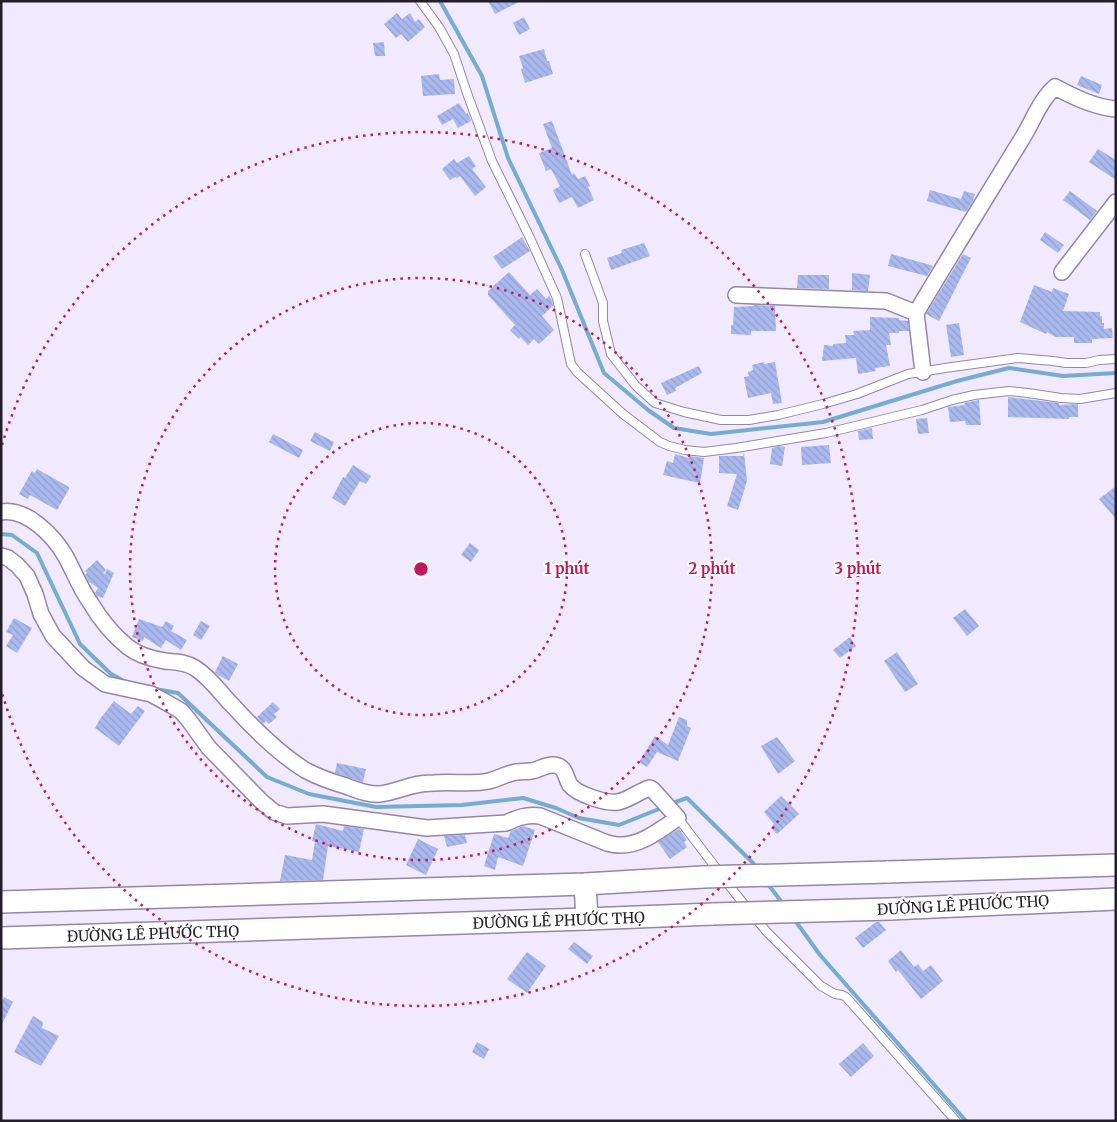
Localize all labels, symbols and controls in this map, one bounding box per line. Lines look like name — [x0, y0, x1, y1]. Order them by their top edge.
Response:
text: 1 phút — [544, 559, 590, 578]
text: 2 phút — [689, 559, 736, 578]
text: 3 phút — [835, 559, 881, 578]
centre of rings — [412, 560, 430, 578]
street label: ĐƯỜNG LÊ PHƯỚC THỌ — [876, 890, 1050, 919]
street label: ĐƯỜNG LÊ PHƯỚC THỌ — [472, 907, 645, 932]
street label: ĐƯỜNG LÊ PHƯỚC THỌ — [66, 921, 240, 945]

